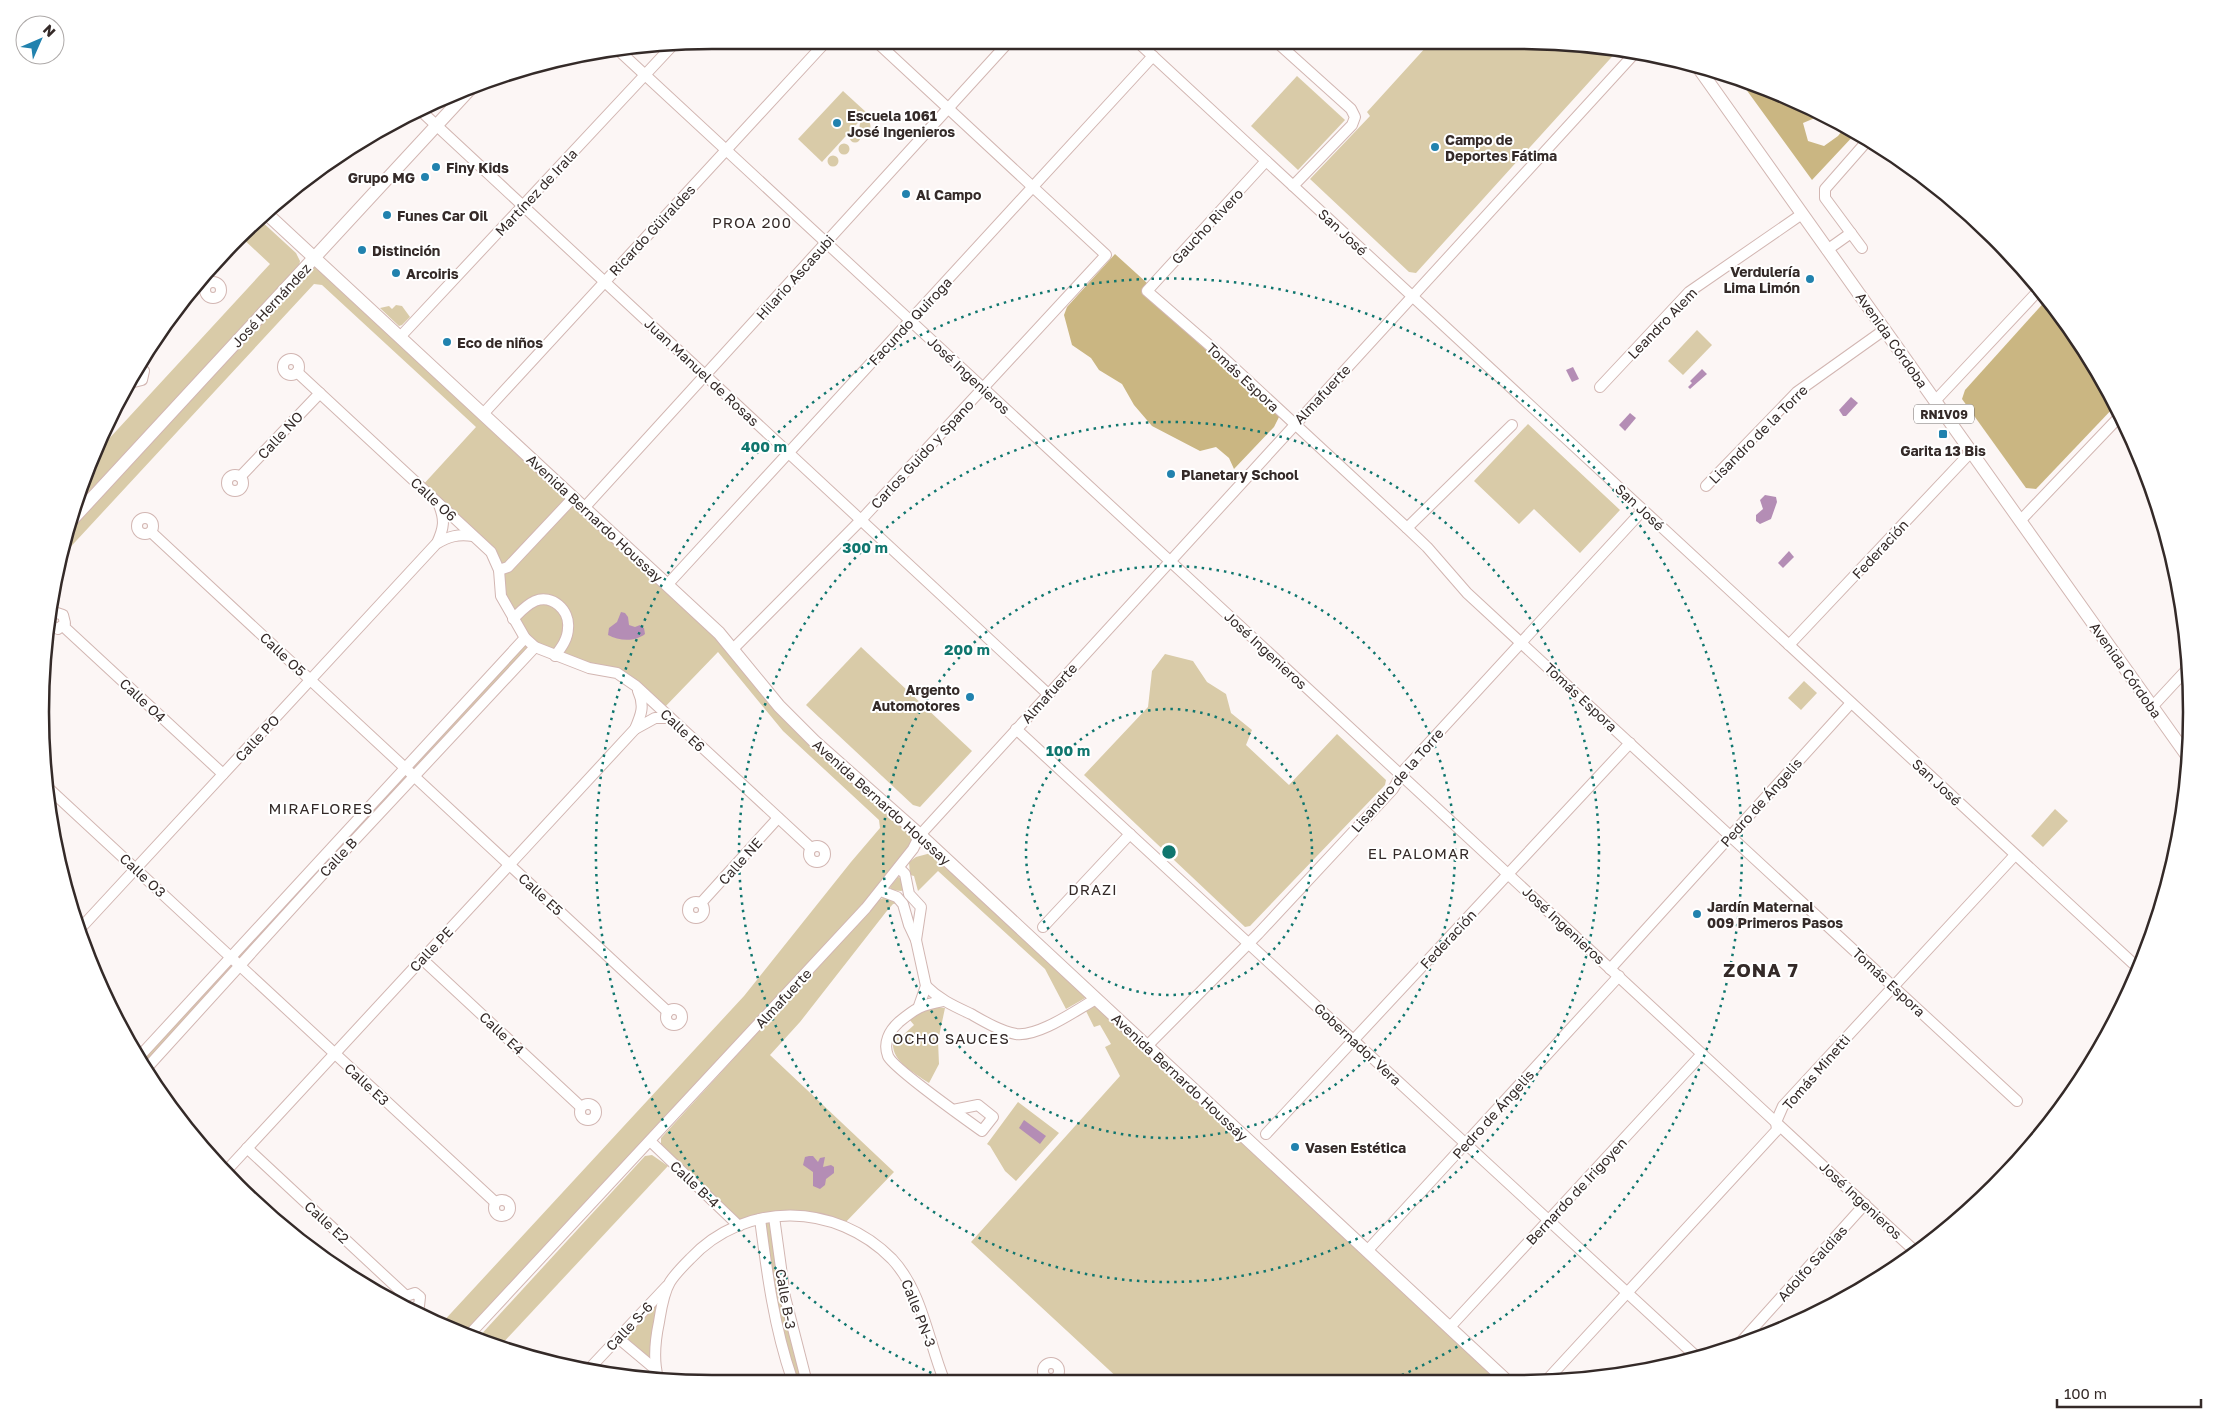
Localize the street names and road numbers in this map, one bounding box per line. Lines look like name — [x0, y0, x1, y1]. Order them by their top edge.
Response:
street label: Martínez de Irala — [491, 145, 581, 239]
street label: Ricardo Güiraldes — [605, 181, 699, 279]
street label: Gaucho Rivero — [1168, 185, 1246, 267]
street label: San José — [1315, 205, 1371, 259]
street label: Hilario Ascasubi — [752, 231, 838, 323]
street label: José Hernández — [228, 260, 314, 350]
street label: Facundo Quiroga — [865, 274, 955, 368]
street label: Leandro Alem — [1624, 284, 1700, 362]
street label: Avenida Córdoba — [1853, 289, 1931, 391]
street label: Juan Manuel de Rosas — [641, 315, 763, 429]
street label: José Ingenieros — [924, 332, 1014, 418]
street label: Tomás Espora — [1203, 339, 1283, 415]
street label: Almafuerte — [1290, 361, 1354, 427]
street label: Lisandro de la Torre — [1705, 381, 1811, 487]
street label: Carlos Guido y Spano — [867, 396, 977, 512]
road number: RN1V09 — [1914, 404, 1974, 424]
street label: Calle NO — [254, 408, 306, 462]
street label: Avenida Bernardo Houssay — [523, 450, 667, 586]
street label: Calle O6 — [407, 473, 461, 525]
street label: San José — [1612, 480, 1668, 534]
street label: Federación — [1848, 516, 1912, 582]
street label: José Ingenieros — [1221, 607, 1311, 693]
street label: Avenida Córdoba — [2087, 619, 2165, 721]
street label: Calle O5 — [257, 629, 309, 679]
street label: Almafuerte — [1018, 659, 1080, 727]
street label: Tomás Espora — [1541, 659, 1621, 735]
street label: Calle O4 — [116, 674, 170, 726]
street label: Calle E6 — [657, 705, 709, 755]
street label: Calle PO — [231, 711, 283, 765]
street label: Lisandro de la Torre — [1347, 724, 1447, 836]
street label: Avenida Bernardo Houssay — [810, 736, 955, 869]
street label: Pedro de Ángelis — [1717, 754, 1805, 850]
street label: San José — [1909, 755, 1965, 809]
street label: Calle B — [316, 834, 360, 880]
street label: Calle NE — [715, 834, 765, 888]
street label: Calle O3 — [117, 850, 169, 900]
street label: Calle E5 — [515, 869, 567, 919]
street label: José Ingenieros — [1519, 882, 1609, 968]
street label: Federación — [1416, 906, 1480, 972]
street label: Calle PE — [406, 923, 456, 975]
street label: Tomás Espora — [1849, 944, 1929, 1020]
street label: Almafuerte — [751, 965, 815, 1031]
street label: Gobernador Vera — [1311, 999, 1405, 1089]
street label: Calle E4 — [476, 1008, 528, 1058]
street label: Avenida Bernardo Houssay — [1108, 1009, 1252, 1145]
street label: Tomás Minetti — [1779, 1031, 1853, 1113]
street label: Calle E3 — [341, 1059, 393, 1109]
street label: Pedro de Ángelis — [1449, 1066, 1537, 1162]
street label: Bernardo de Irigoyen — [1522, 1134, 1630, 1248]
street label: Calle B-4 — [667, 1157, 723, 1211]
street label: José Ingenieros — [1816, 1157, 1906, 1243]
street label: Calle E2 — [301, 1197, 353, 1247]
street label: Adolfo Saldias — [1773, 1222, 1851, 1304]
street label: Calle B-3 — [772, 1268, 800, 1330]
street label: Calle PN-3 — [898, 1277, 940, 1349]
street label: Calle S-6 — [602, 1298, 656, 1354]

